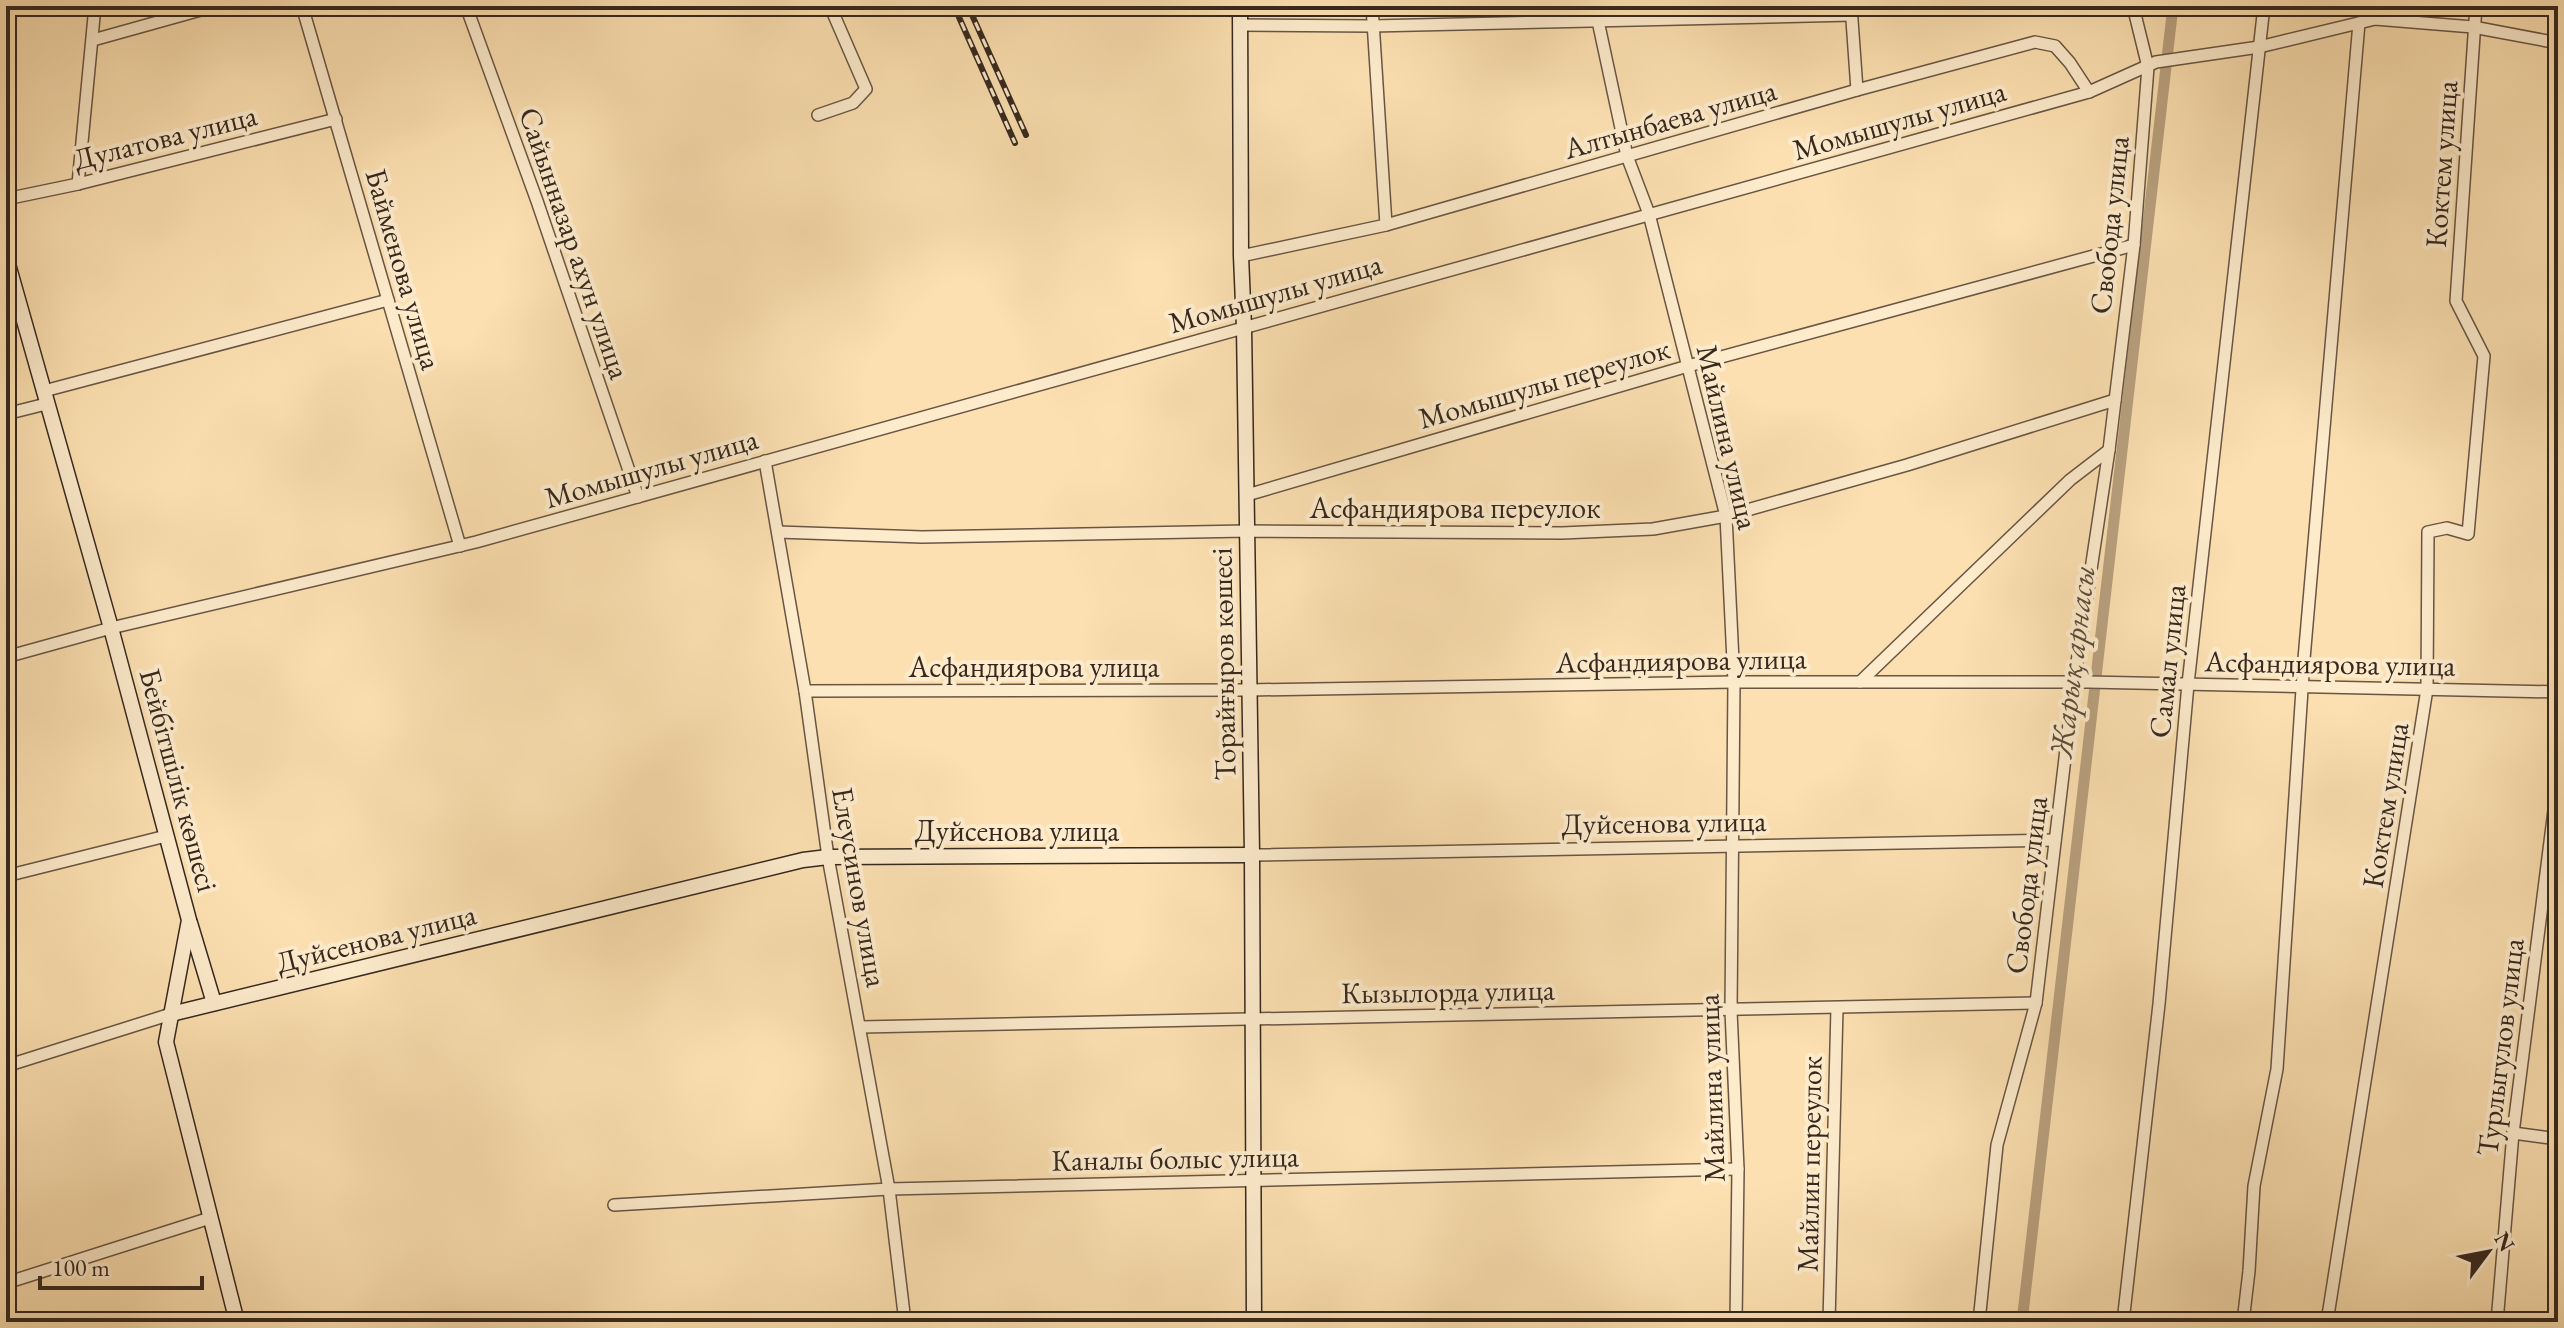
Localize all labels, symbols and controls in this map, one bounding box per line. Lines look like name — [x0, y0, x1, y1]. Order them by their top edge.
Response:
street label: Алтынбаева улица — [1558, 70, 1781, 168]
street label: Момышулы улица — [1788, 71, 2010, 169]
street label: Коктем улица — [2416, 79, 2466, 249]
street label: Дулатова улица — [69, 95, 261, 179]
street label: Сайынназар ахун улица — [510, 102, 640, 384]
street label: Свобода улица — [2080, 134, 2138, 316]
street label: Байменова улица — [357, 164, 451, 374]
street label: Момышулы улица — [1164, 244, 1386, 342]
street label: Момышулы переулок — [1414, 328, 1674, 438]
street label: Майлина улица — [1688, 341, 1768, 533]
street label: Момышулы улица — [540, 419, 762, 517]
street label: Асфандиярова переулок — [1309, 488, 1601, 527]
street label: Торайғыров көшесі — [1201, 547, 1245, 781]
water label: Жарық арнасы — [2039, 563, 2105, 762]
street label: Самал улица — [2140, 582, 2194, 740]
street label: Асфандиярова улица — [1554, 638, 1807, 682]
street label: Асфандиярова улица — [2203, 641, 2456, 685]
street label: Асфандиярова улица — [908, 647, 1160, 686]
street label: Бейбітшілік көшесі — [130, 664, 228, 896]
street label: Коктем улица — [2353, 719, 2417, 891]
street label: Елеусинов улица — [823, 784, 897, 990]
street label: Свобода улица — [1996, 794, 2056, 976]
street label: Дуйсенова улица — [1561, 801, 1767, 843]
street label: Дуйсенова улица — [915, 811, 1119, 850]
street label: Дуйсенова улица — [272, 894, 480, 982]
street label: Турлыгулов улица — [2467, 936, 2533, 1158]
street label: Кызылорда улица — [1341, 970, 1555, 1012]
street label: Майлина улица — [1688, 993, 1734, 1183]
street label: Майлин переулок — [1788, 1056, 1830, 1272]
street label: Каналы болыс улица — [1051, 1136, 1299, 1180]
north arrow — [2448, 1212, 2528, 1292]
text: N — [2488, 1226, 2522, 1257]
scale bar — [40, 1240, 202, 1290]
text: 100 m — [52, 1252, 110, 1283]

